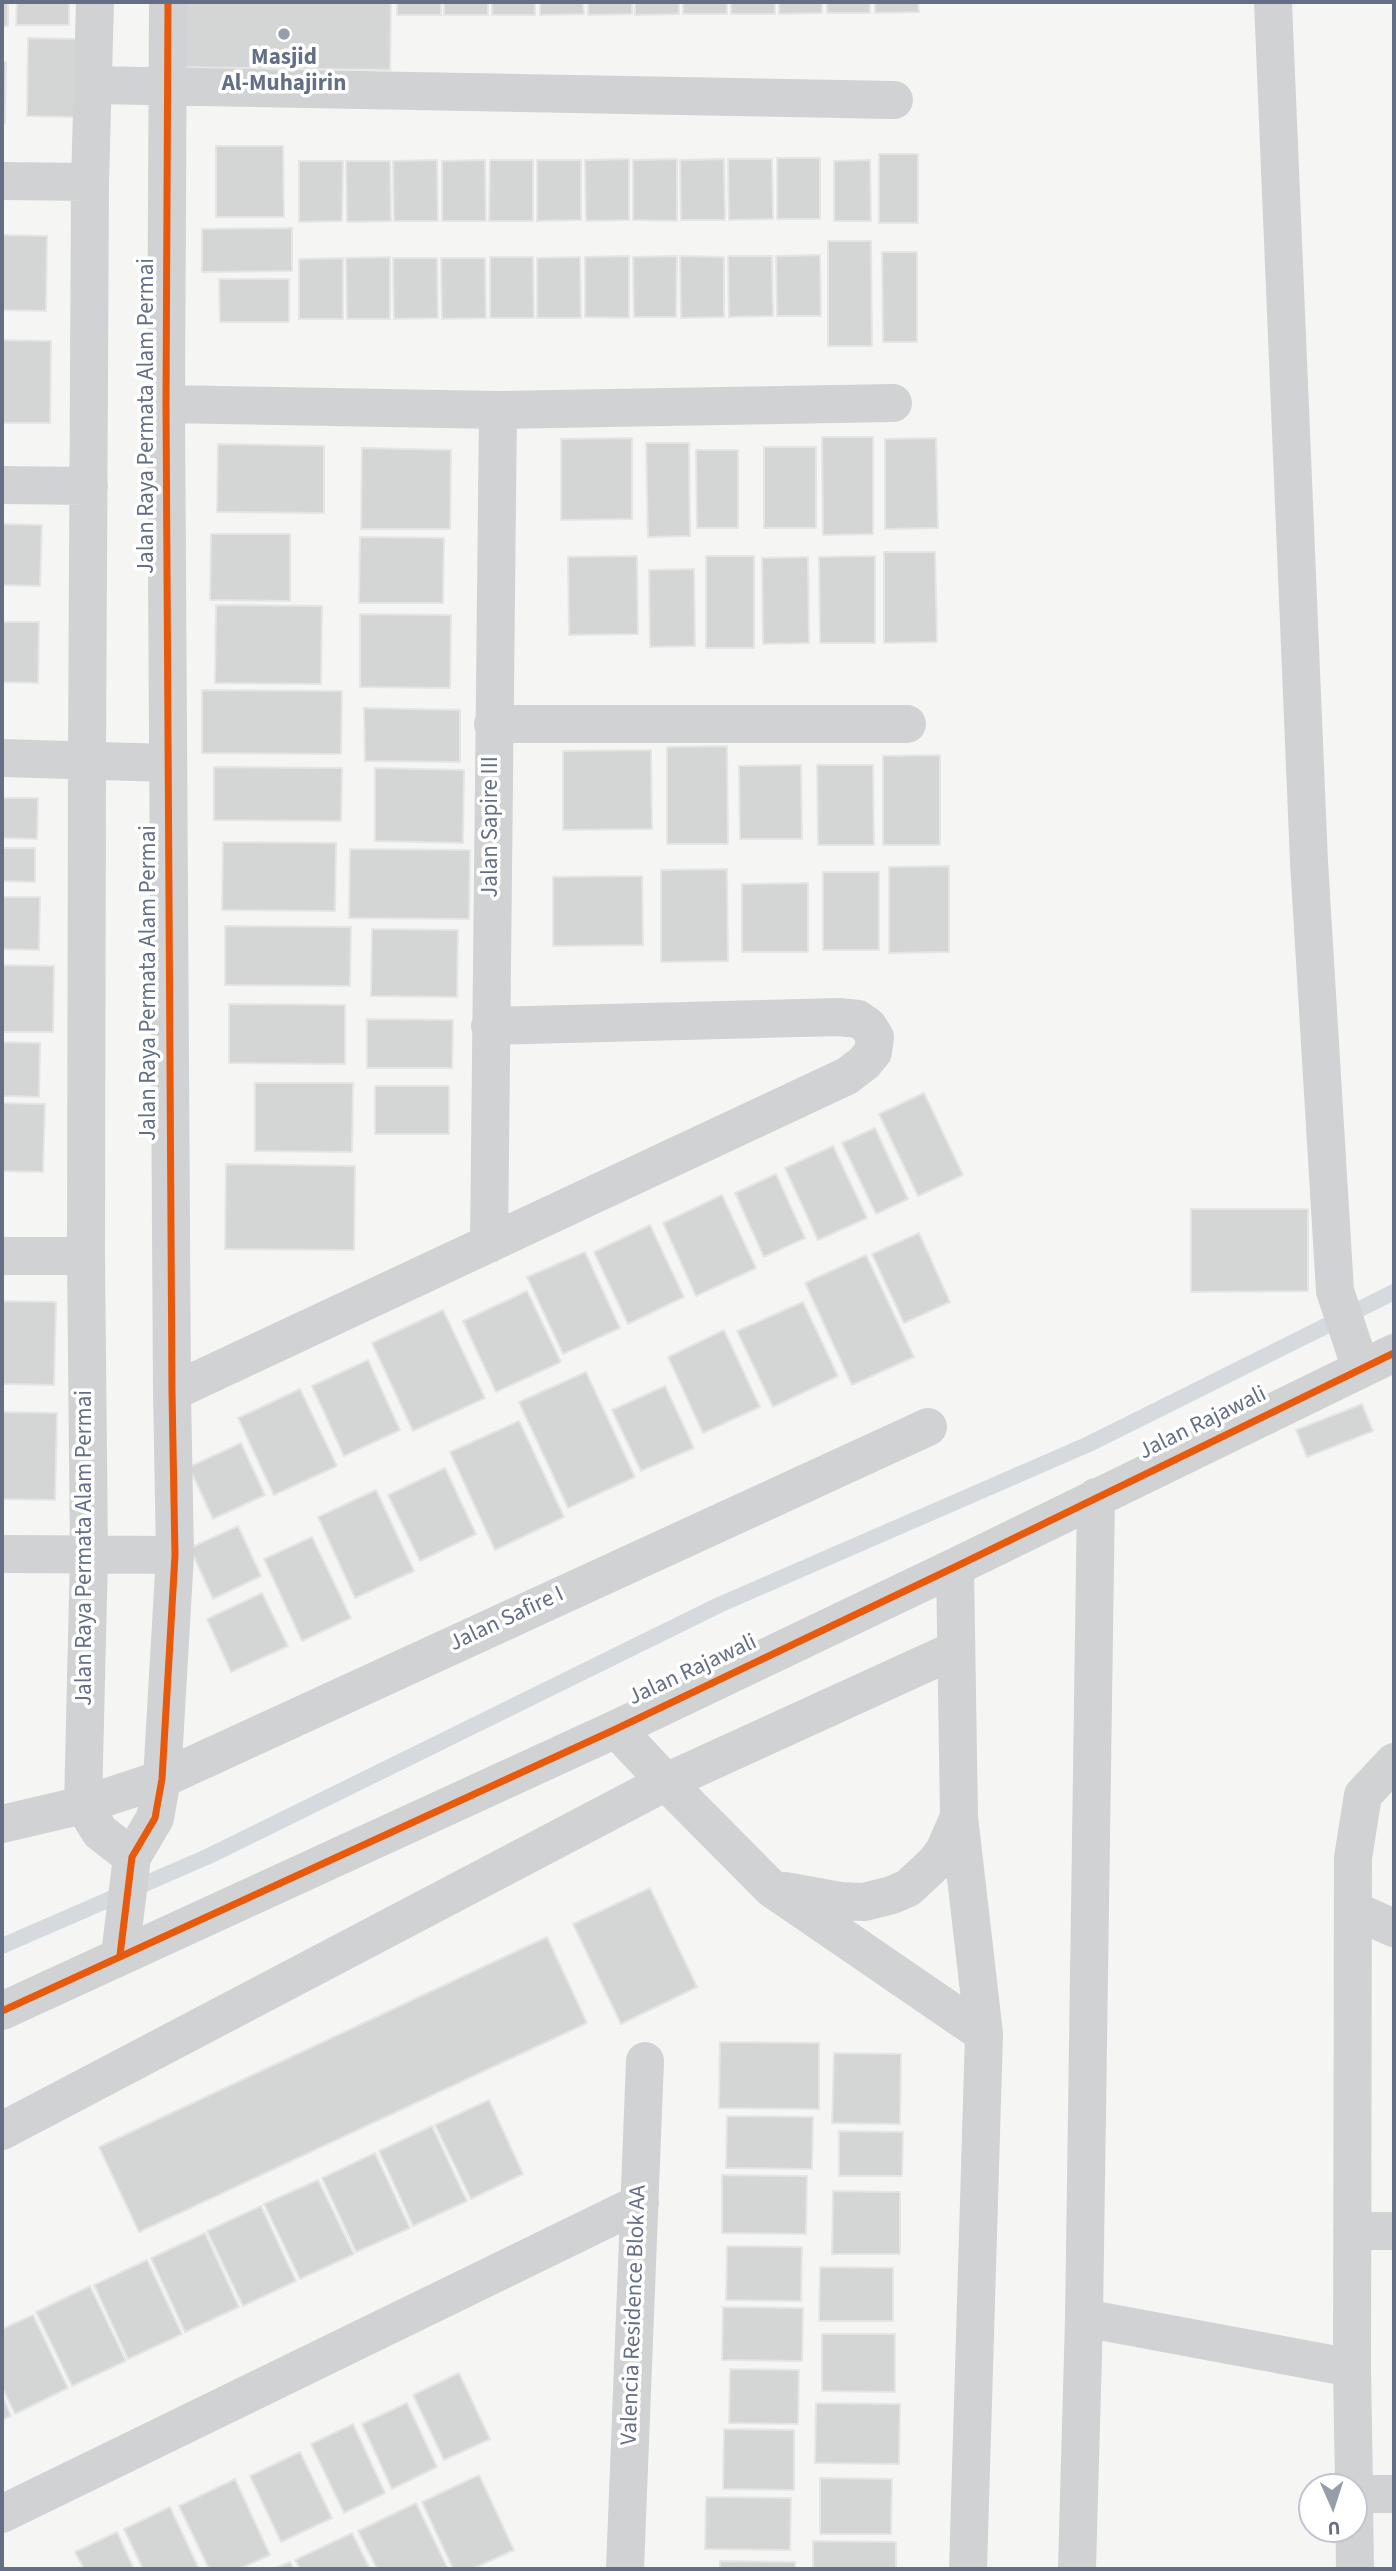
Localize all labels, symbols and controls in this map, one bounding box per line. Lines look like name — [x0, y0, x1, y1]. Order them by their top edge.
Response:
marker: Masjid Al-Muhajirin — [276, 26, 292, 42]
place label: Masjid Al-Muhajirin — [222, 45, 346, 99]
street label: Jalan Raya Permata Alam Permai — [134, 258, 162, 574]
street label: Jalan Sapire III — [478, 756, 506, 898]
street label: Jalan Raya Permata Alam Permai — [136, 825, 164, 1141]
street label: Jalan Rajawali — [1135, 1381, 1271, 1467]
street label: Jalan Raya Permata Alam Permai — [72, 1390, 100, 1706]
street label: Jalan Safire I — [445, 1581, 569, 1659]
street label: Jalan Rajawali — [624, 1629, 762, 1713]
street label: Valencia Residence Blok AA — [617, 2185, 653, 2445]
north arrow — [1298, 2473, 1368, 2543]
text: U — [1327, 2514, 1341, 2541]

